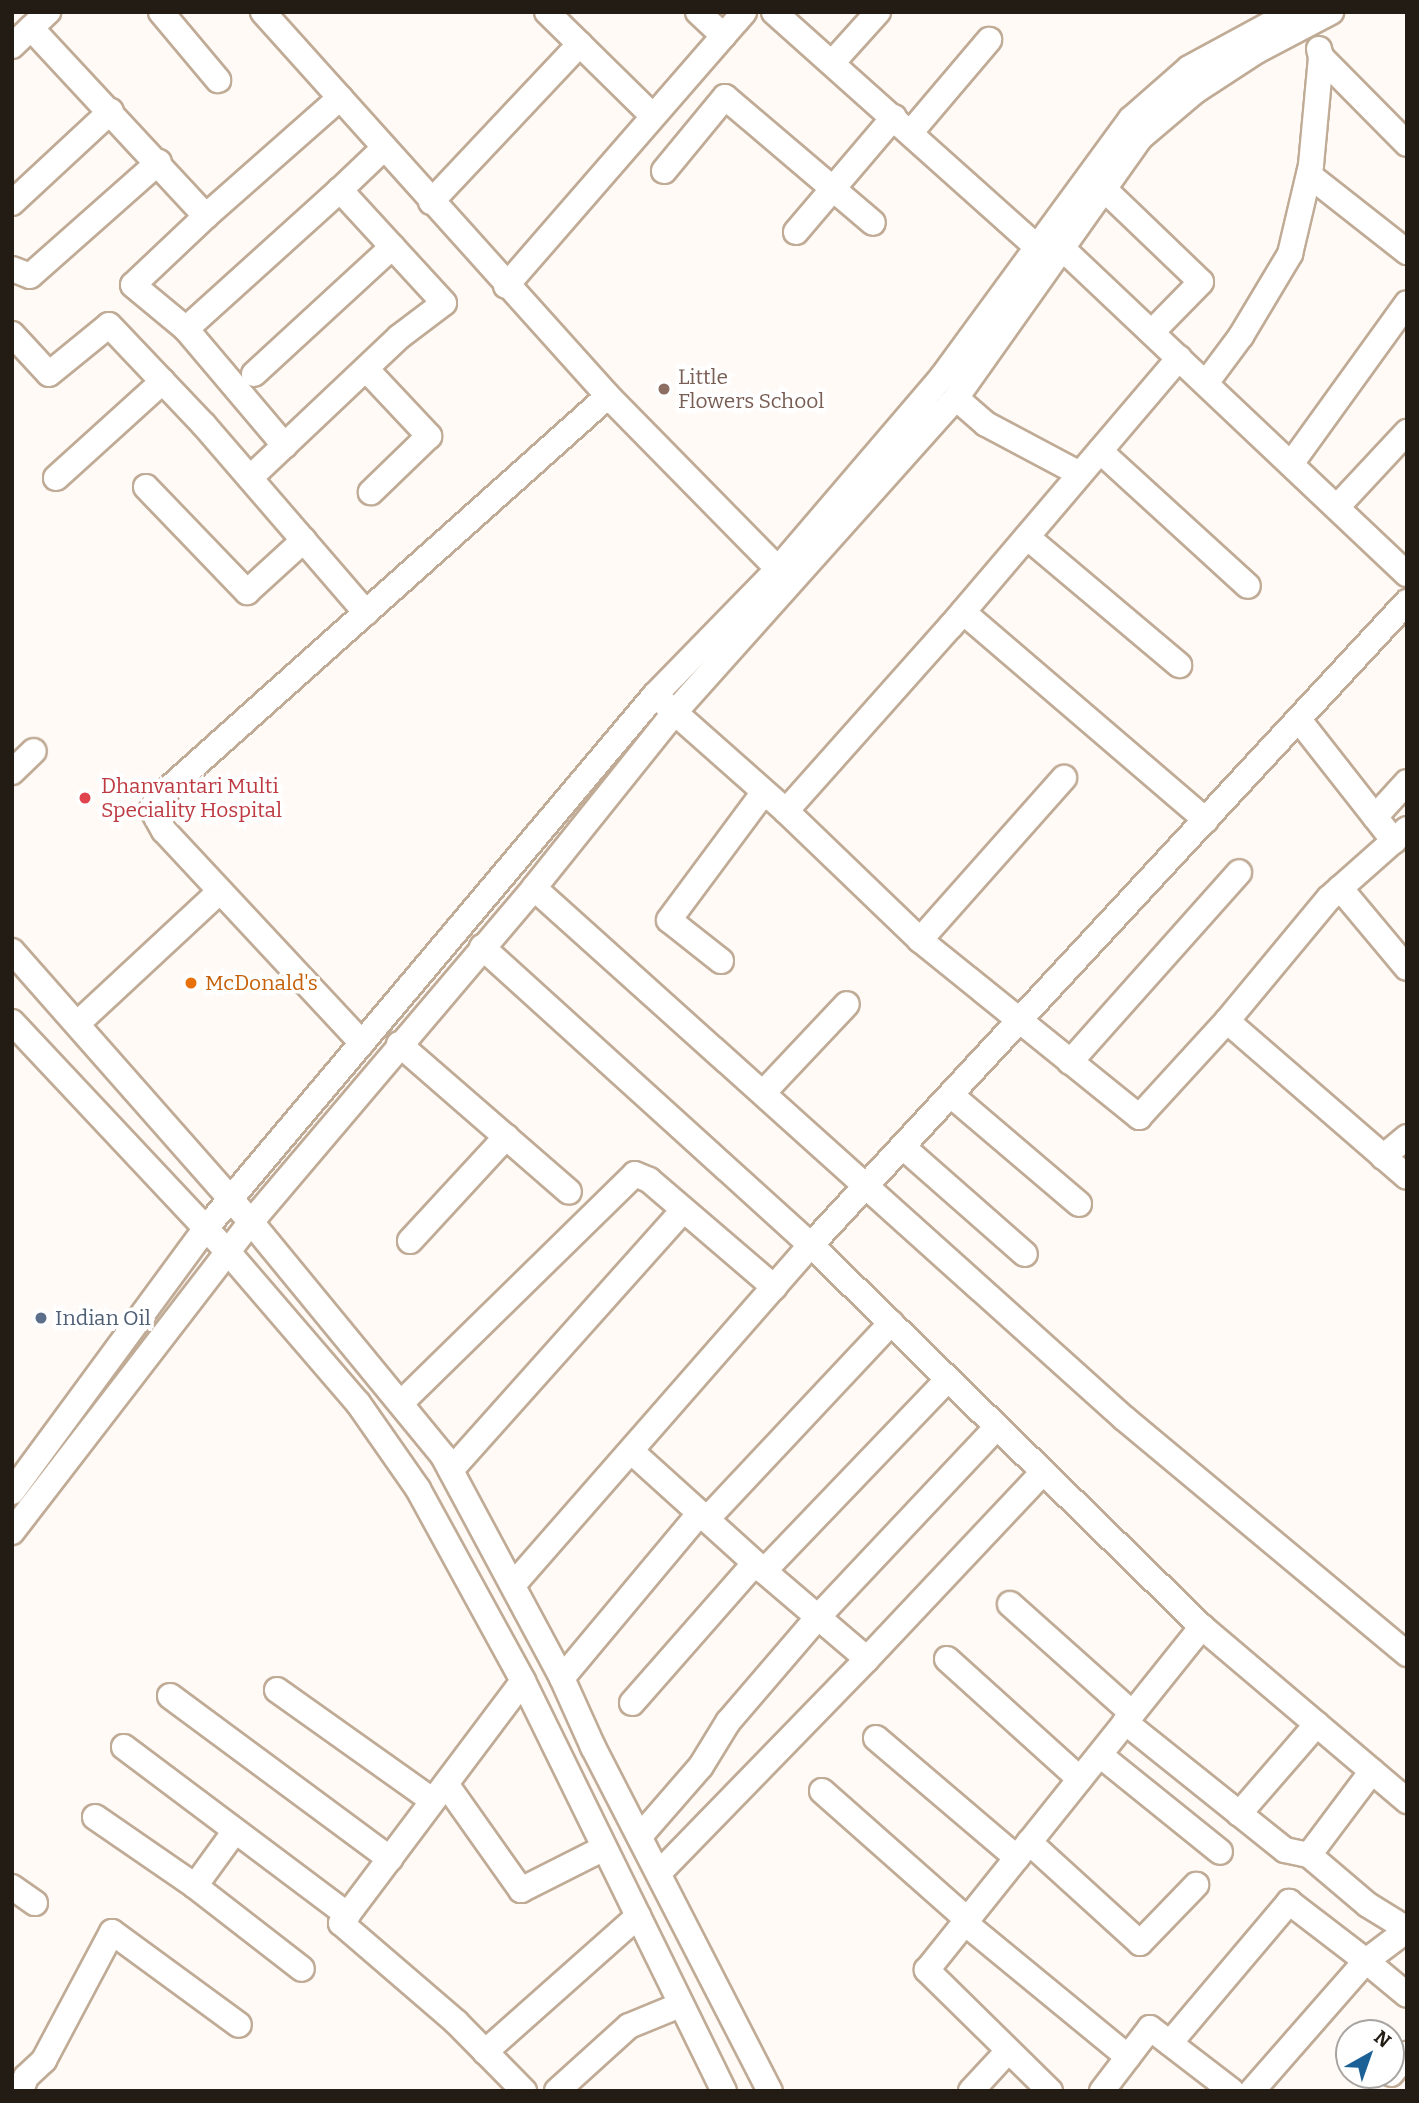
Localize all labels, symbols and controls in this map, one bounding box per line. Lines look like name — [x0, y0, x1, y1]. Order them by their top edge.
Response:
place label: Little Flowers School — [678, 364, 824, 414]
marker: Little Flowers School — [656, 381, 672, 397]
place label: Dhanvantari Multi Speciality Hospital — [101, 773, 282, 823]
marker: Dhanvantari Multi Speciality Hospital — [75, 788, 95, 808]
place label: McDonald's — [205, 970, 318, 996]
marker: McDonald's — [183, 975, 199, 991]
place label: Indian Oil — [55, 1305, 151, 1331]
marker: Indian Oil — [33, 1310, 49, 1326]
north arrow — [1335, 2019, 1405, 2089]
text: N — [1370, 2026, 1396, 2053]

